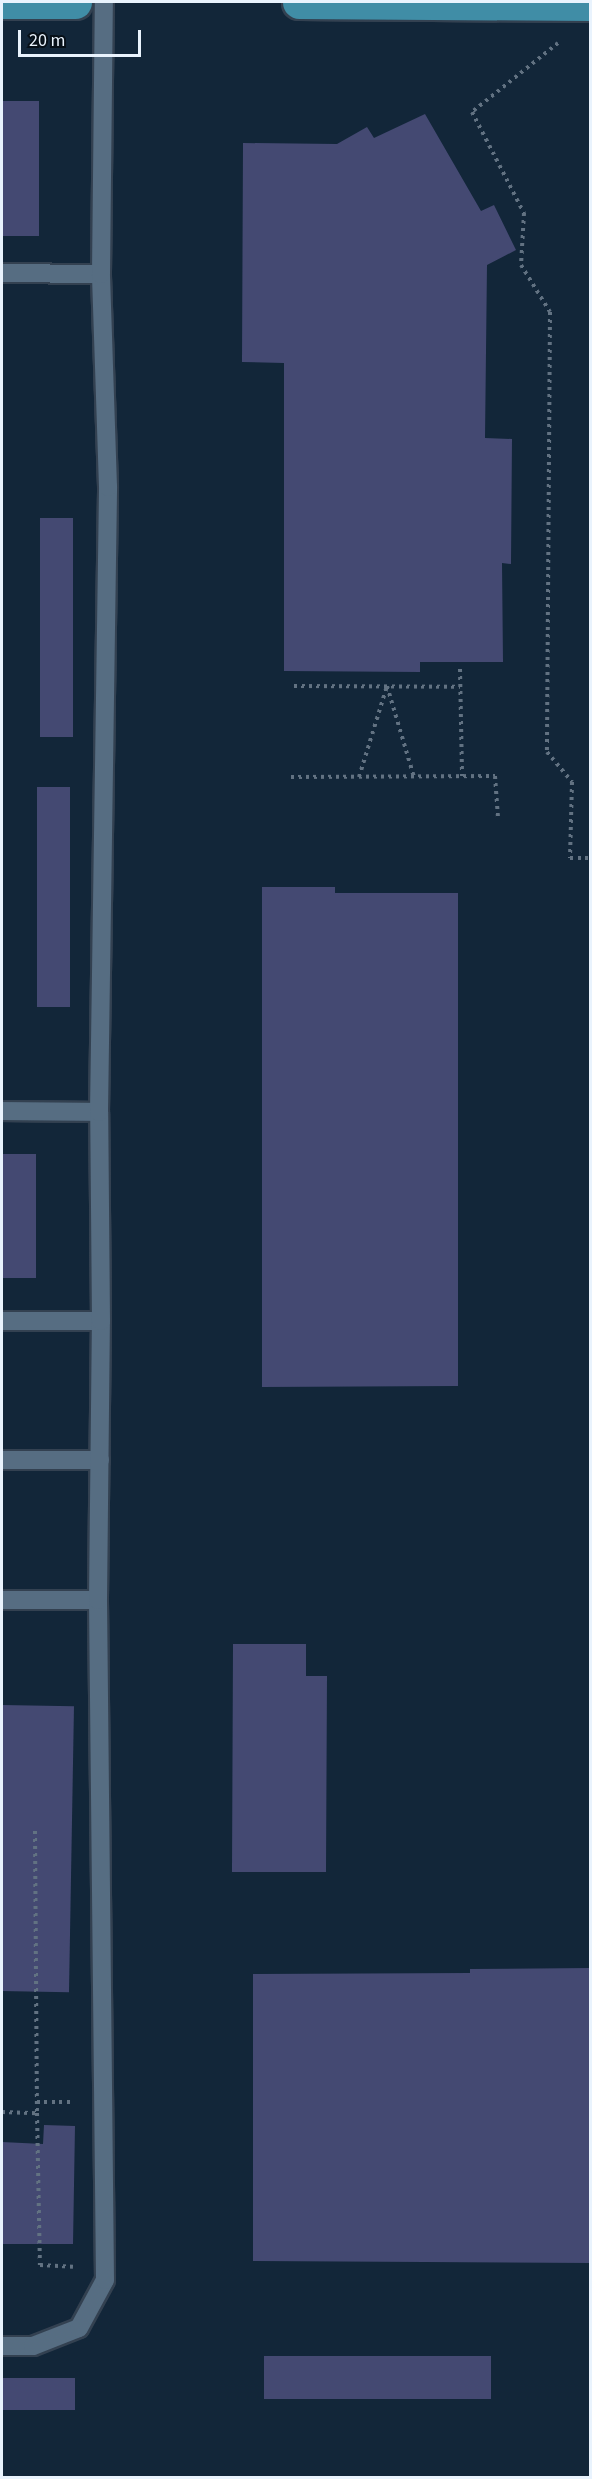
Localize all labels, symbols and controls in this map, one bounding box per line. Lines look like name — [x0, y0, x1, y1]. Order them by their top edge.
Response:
scale bar — [21, 18, 144, 56]
text: 20 m — [29, 28, 65, 53]

